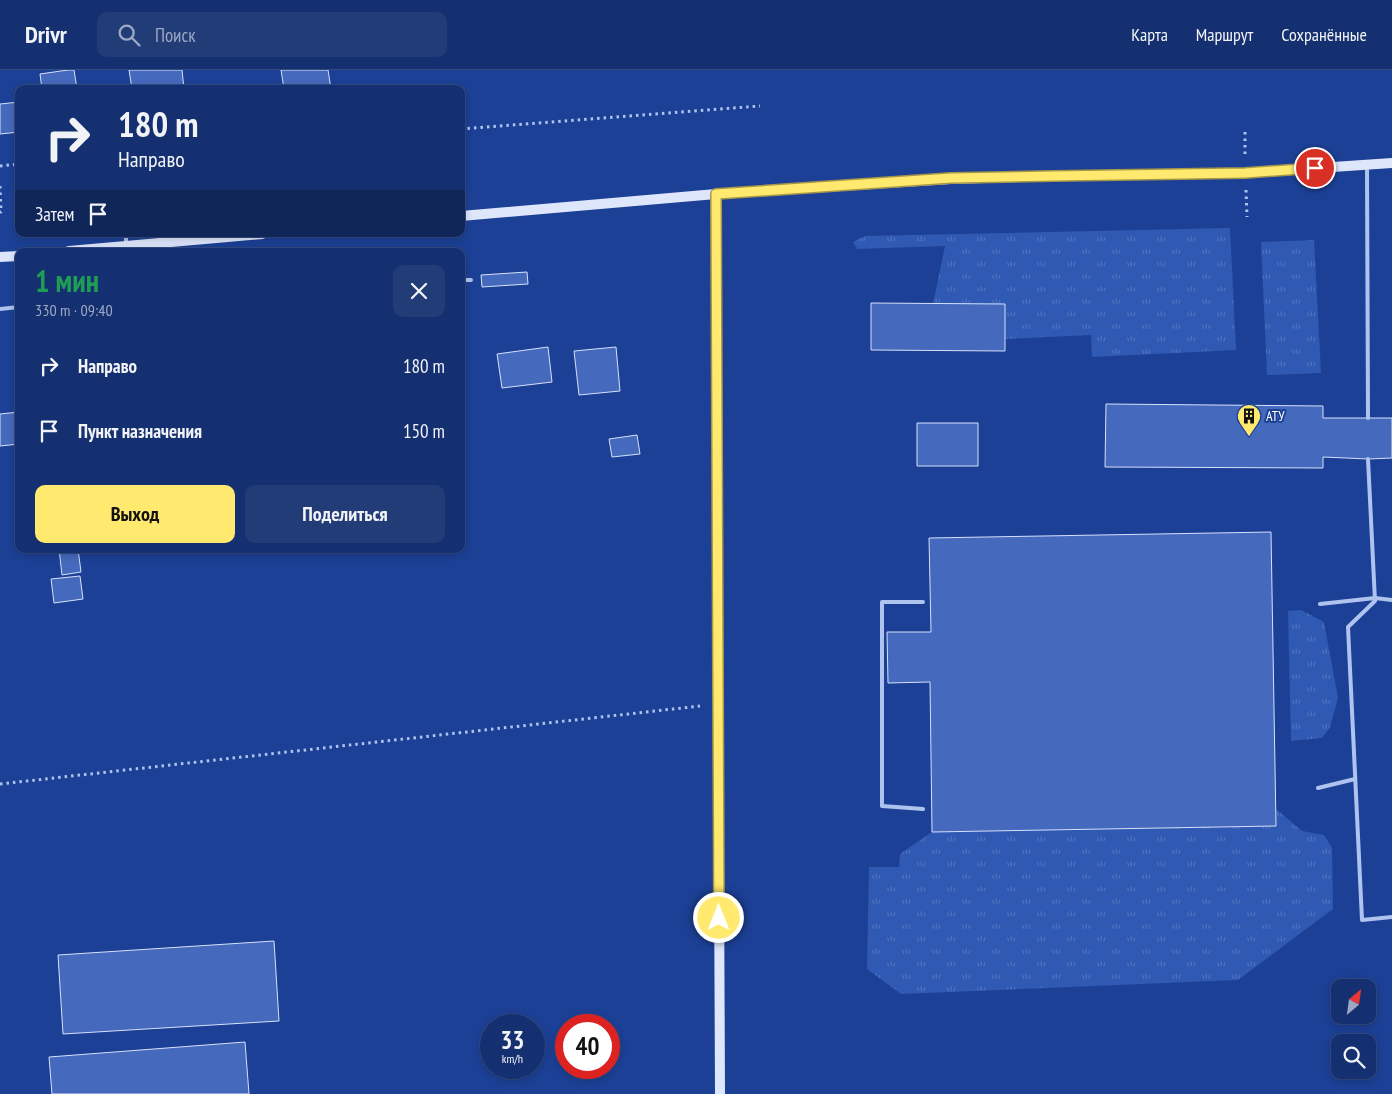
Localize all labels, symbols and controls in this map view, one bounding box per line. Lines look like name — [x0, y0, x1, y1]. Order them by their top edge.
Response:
search box — [97, 12, 447, 57]
text: Drivr — [25, 19, 67, 50]
icon: search — [115, 21, 143, 49]
text: Поиск — [155, 23, 196, 47]
text: Карта — [1131, 23, 1168, 46]
text: Маршрут — [1196, 23, 1253, 46]
text: Сохранённые — [1281, 23, 1367, 46]
text: 180 m — [118, 101, 199, 147]
icon: right — [35, 105, 100, 170]
text: Направо — [118, 145, 185, 173]
pin — [1294, 147, 1336, 189]
icon: arrive — [1301, 154, 1329, 182]
icon: arrive — [84, 200, 112, 228]
text: Затем — [35, 202, 74, 226]
text: 1 мин — [35, 261, 99, 300]
button: close — [393, 265, 445, 317]
text: 330 m · 09:40 — [35, 300, 113, 320]
icon: right — [35, 352, 63, 380]
text: Направо — [78, 354, 137, 378]
text: 180 m — [403, 354, 445, 378]
building icon: АТУ — [1236, 403, 1262, 437]
place label: АТУ — [1266, 407, 1285, 425]
icon: arrive — [35, 417, 63, 445]
text: Пункт назначения — [78, 419, 202, 443]
text: 150 m — [403, 419, 445, 443]
button: Выход — [35, 485, 235, 543]
button: Поделиться — [245, 485, 445, 543]
position arrow — [692, 891, 744, 943]
north arrow — [1331, 979, 1376, 1024]
map controls — [1331, 979, 1376, 1079]
speed limit sign: 40 — [555, 1014, 620, 1079]
text: 33 — [501, 1024, 524, 1056]
button: search — [1331, 1034, 1376, 1079]
text: km/h — [502, 1051, 523, 1066]

